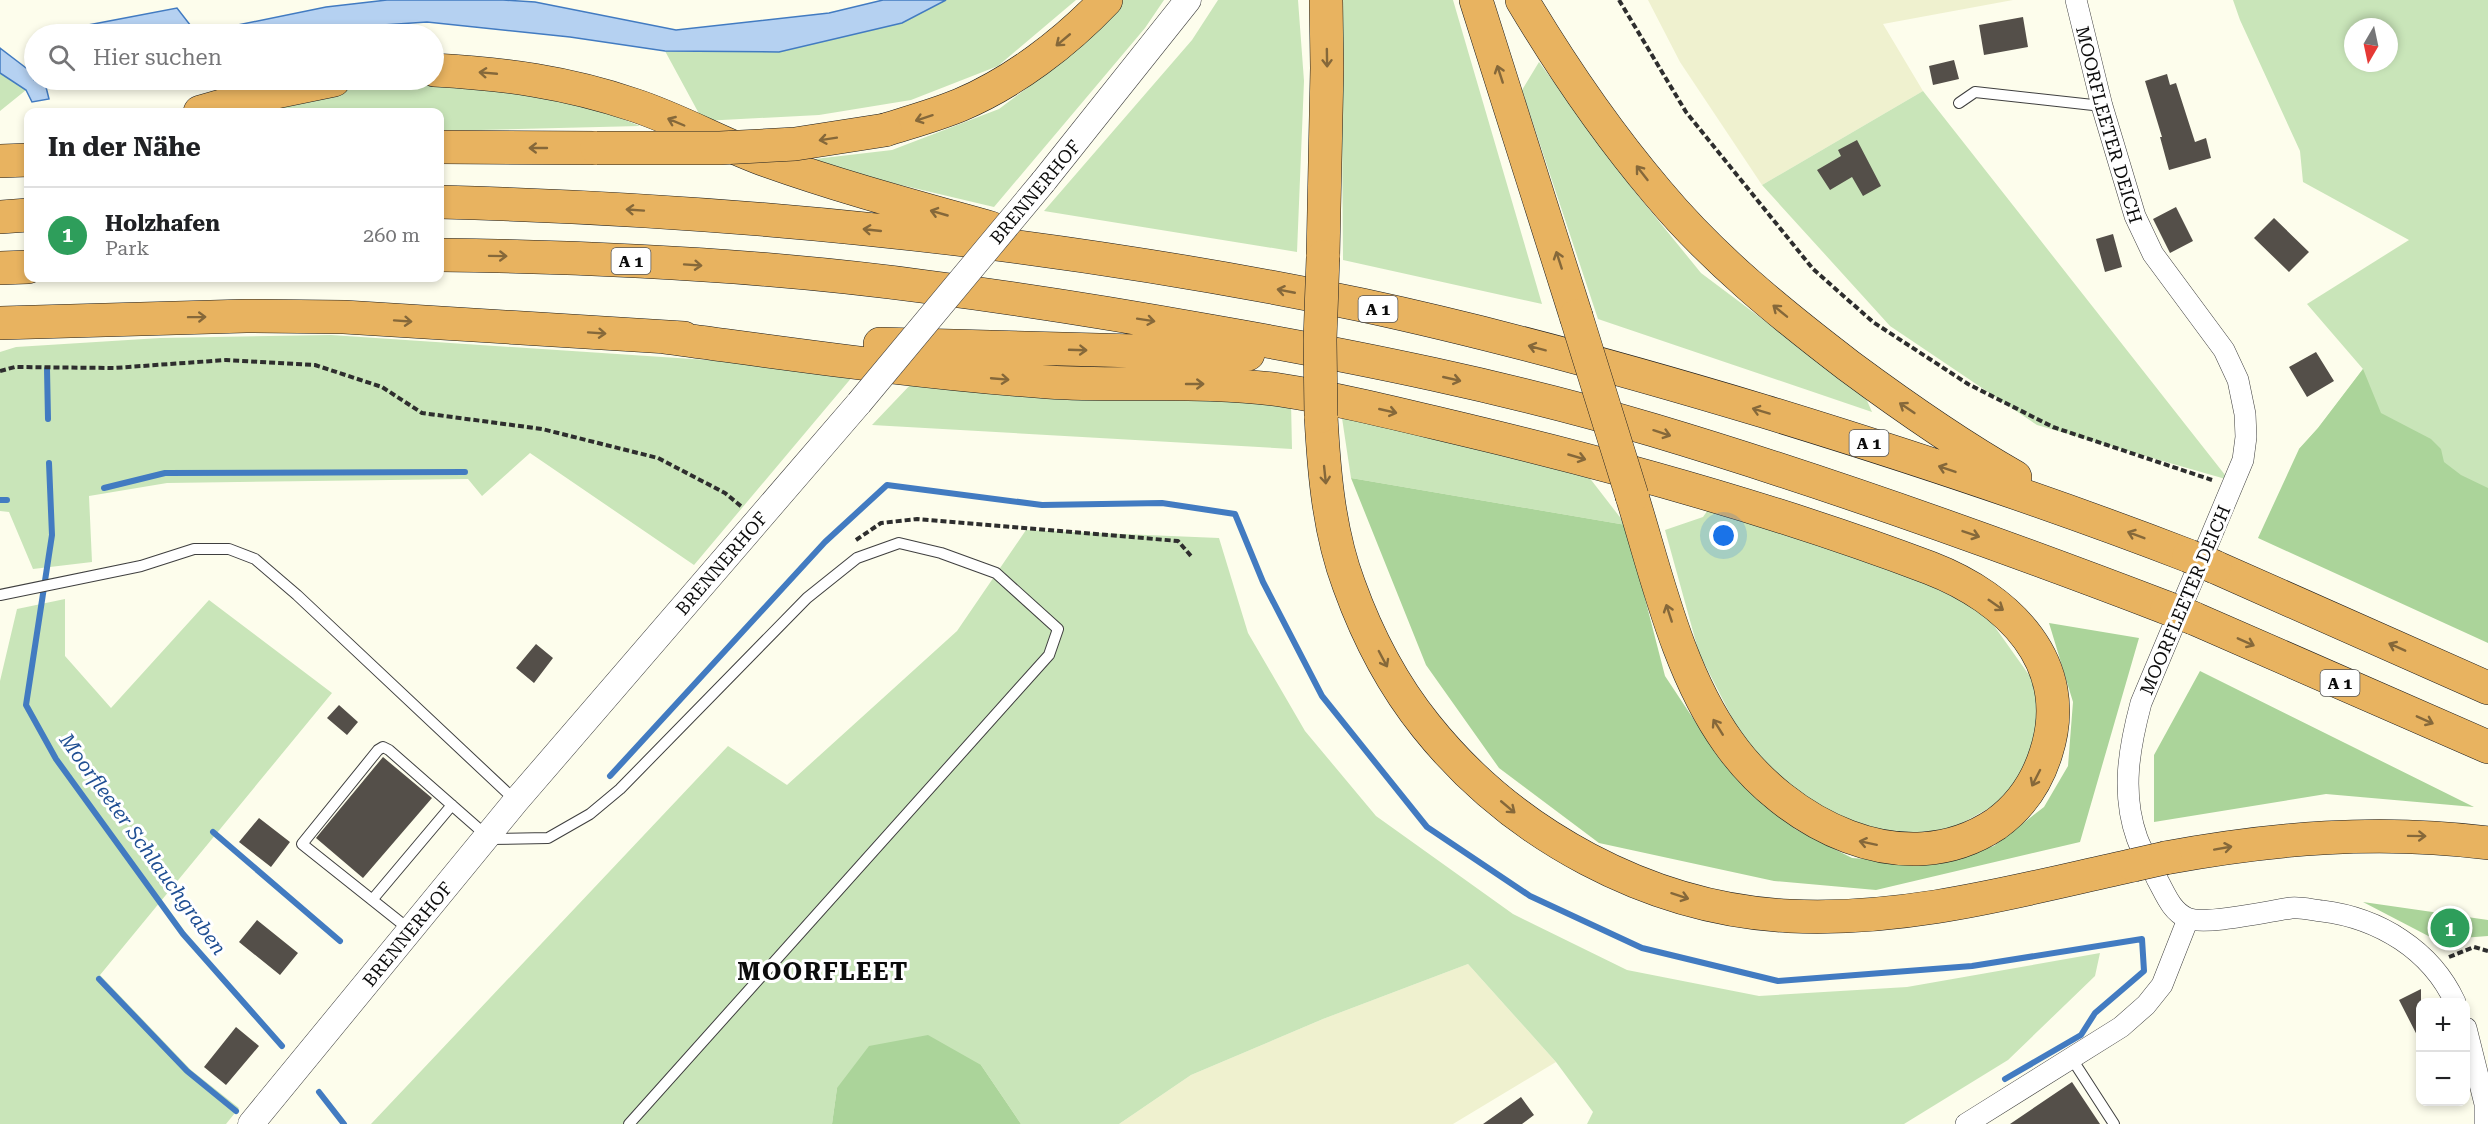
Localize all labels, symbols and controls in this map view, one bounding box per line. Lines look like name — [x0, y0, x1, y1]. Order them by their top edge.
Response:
north arrow — [2344, 18, 2398, 72]
search box — [24, 24, 444, 90]
street label: MOORFLEETER DEICH — [2072, 24, 2147, 226]
one-way arrow — [1055, 33, 1071, 46]
icon: search — [45, 41, 78, 74]
text: Hier suchen — [93, 45, 222, 70]
one-way arrow — [1321, 48, 1333, 68]
one-way arrow — [1494, 65, 1505, 84]
one-way arrow — [479, 67, 499, 78]
one-way arrow — [915, 113, 934, 124]
one-way arrow — [667, 116, 686, 127]
text: In der Nähe — [48, 132, 201, 162]
one-way arrow — [818, 133, 838, 144]
street label: BRENNERHOF — [985, 136, 1085, 248]
one-way arrow — [529, 142, 549, 154]
one-way arrow — [1636, 166, 1649, 182]
one-way arrow — [625, 205, 645, 216]
one-way arrow — [930, 207, 949, 219]
text: Holzhafen — [105, 211, 220, 236]
text: 1 — [62, 223, 73, 247]
text: 260 m — [363, 223, 420, 247]
one-way arrow — [862, 224, 882, 235]
text: Park — [105, 236, 149, 260]
road number: A 1 — [612, 248, 650, 274]
one-way arrow — [487, 250, 507, 262]
one-way arrow — [1552, 251, 1563, 270]
one-way arrow — [682, 260, 702, 271]
one-way arrow — [1276, 285, 1296, 296]
road number: A 1 — [1358, 296, 1398, 322]
one-way arrow — [1772, 305, 1788, 318]
one-way arrow — [186, 311, 206, 323]
one-way arrow — [1136, 314, 1155, 325]
one-way arrow — [392, 315, 412, 326]
one-way arrow — [587, 327, 607, 338]
one-way arrow — [1528, 341, 1547, 353]
one-way arrow — [1068, 345, 1088, 356]
one-way arrow — [990, 374, 1010, 385]
one-way arrow — [1443, 374, 1462, 386]
one-way arrow — [1184, 378, 1204, 390]
one-way arrow — [1899, 402, 1915, 414]
one-way arrow — [1752, 405, 1771, 416]
one-way arrow — [1378, 406, 1397, 418]
one-way arrow — [1652, 428, 1671, 439]
road number: A 1 — [1850, 430, 1888, 456]
one-way arrow — [1567, 452, 1586, 463]
one-way arrow — [1938, 462, 1957, 473]
one-way arrow — [1320, 464, 1331, 484]
street label: MOORFLEETER DEICH — [2136, 502, 2234, 698]
street label: BRENNERHOF — [671, 507, 771, 619]
your location — [1709, 521, 1738, 550]
one-way arrow — [1961, 529, 1980, 540]
one-way arrow — [2127, 529, 2145, 540]
one-way arrow — [1987, 599, 2003, 611]
one-way arrow — [1663, 604, 1674, 623]
one-way arrow — [2237, 636, 2255, 648]
one-way arrow — [2388, 640, 2406, 652]
one-way arrow — [1377, 650, 1389, 667]
road number: A 1 — [2320, 670, 2360, 696]
one-way arrow — [2416, 714, 2434, 726]
one-way arrow — [1711, 718, 1724, 735]
water label: Moorfleeter Schlauchgraben — [54, 728, 231, 959]
one-way arrow — [2030, 769, 2042, 786]
one-way arrow — [1500, 800, 1515, 814]
one-way arrow — [2406, 830, 2426, 842]
one-way arrow — [1858, 836, 1877, 848]
one-way arrow — [2212, 842, 2232, 853]
street label: BRENNERHOF — [358, 877, 456, 990]
one-way arrow — [1670, 891, 1689, 902]
pin: 1 — [2430, 906, 2470, 950]
district label: MOORFLEET — [737, 958, 909, 986]
map controls — [2416, 998, 2470, 1106]
button: + — [2416, 998, 2470, 1052]
button: − — [2416, 1052, 2470, 1106]

